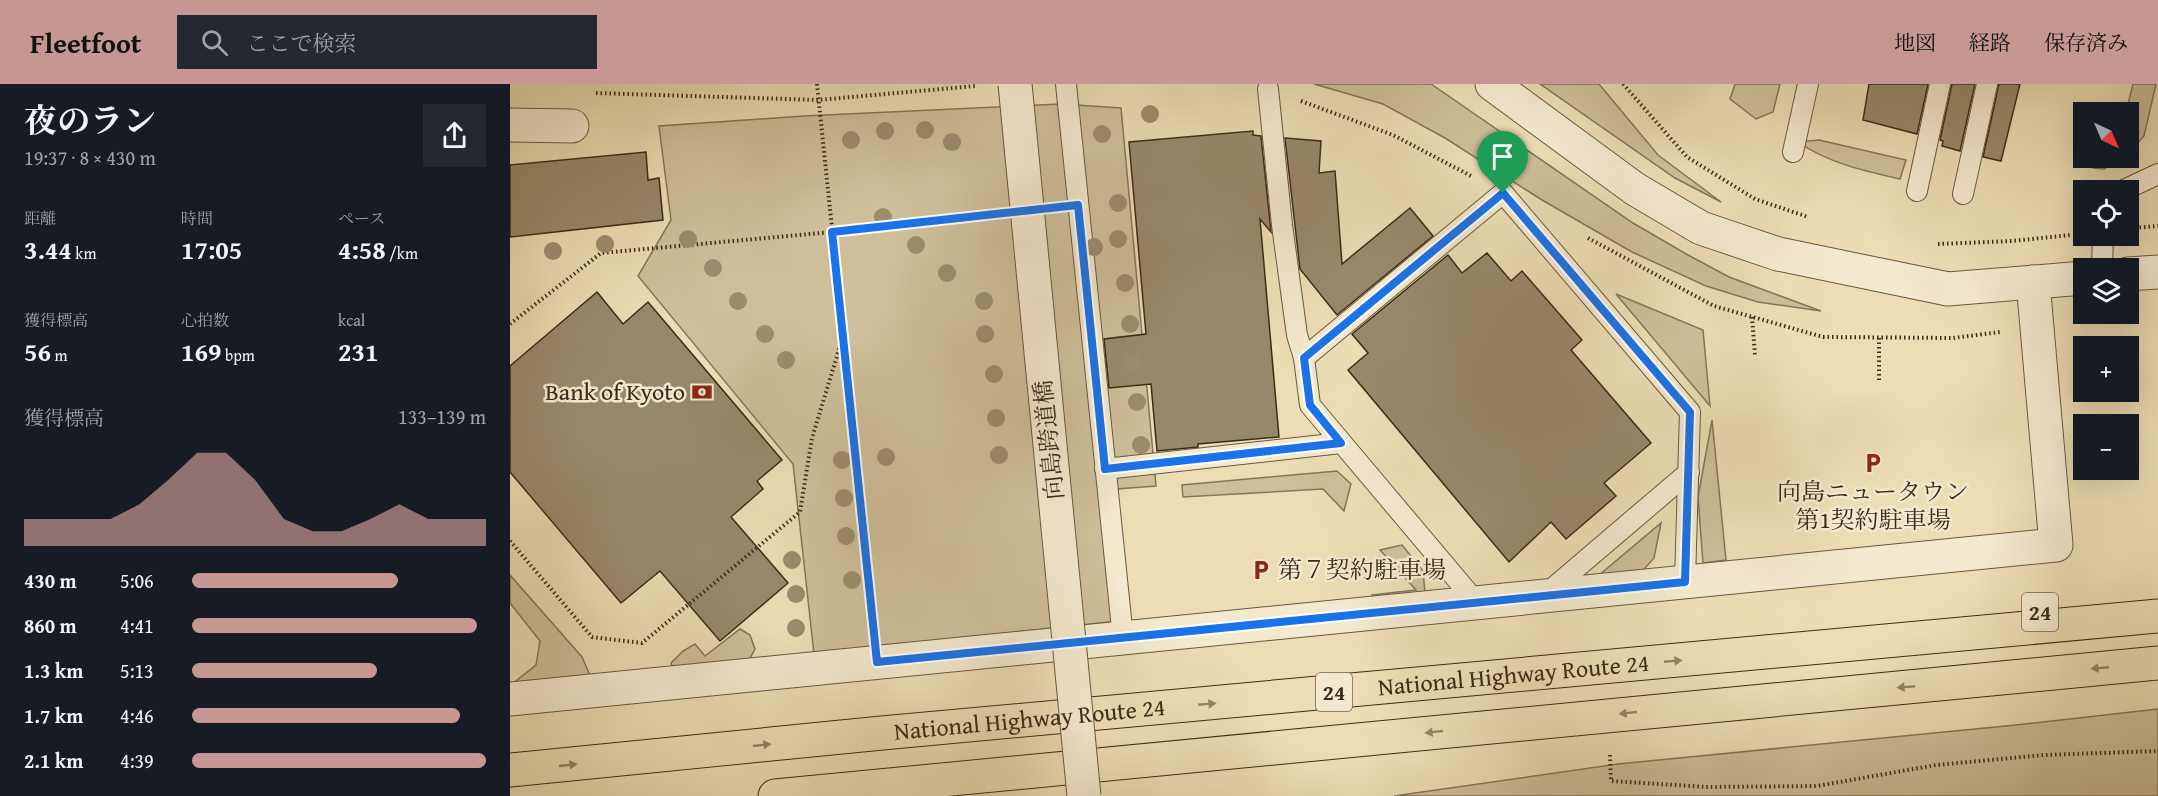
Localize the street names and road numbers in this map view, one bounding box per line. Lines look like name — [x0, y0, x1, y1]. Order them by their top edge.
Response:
street label: 向島跨道橋 — [1025, 379, 1072, 502]
road number: 24 — [2022, 593, 2058, 631]
street label: National Highway Route 24 — [1376, 645, 1651, 704]
road number: 24 — [1316, 673, 1352, 711]
street label: National Highway Route 24 — [892, 689, 1167, 749]

